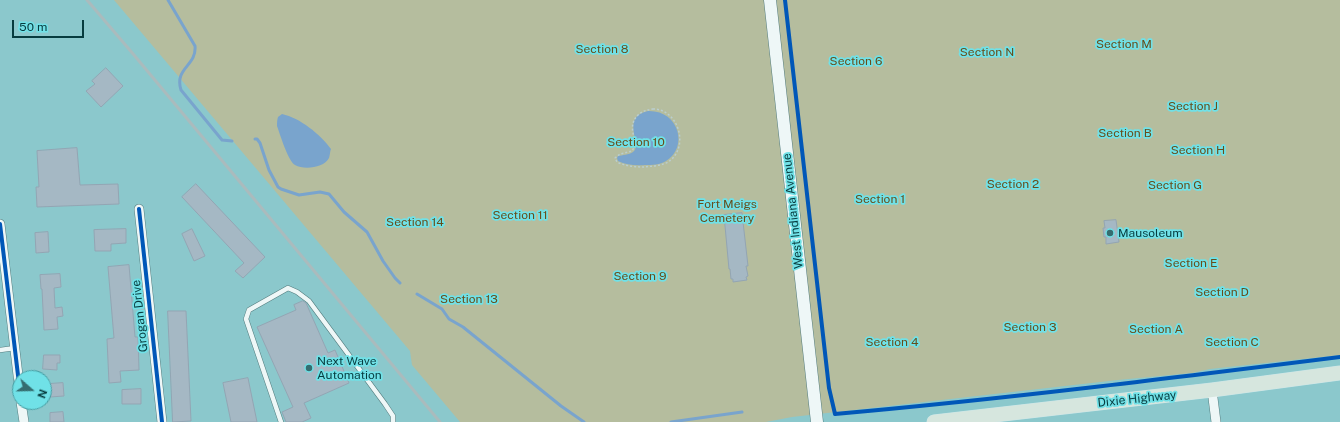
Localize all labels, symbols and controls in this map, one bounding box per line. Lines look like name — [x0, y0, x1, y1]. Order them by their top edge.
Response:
scale bar — [14, 12, 86, 38]
text: 50 m — [19, 20, 47, 34]
park label: Section M — [1096, 37, 1152, 51]
park label: Section 8 — [575, 42, 629, 56]
park label: Section N — [960, 45, 1014, 59]
park label: Section 6 — [830, 54, 882, 68]
park label: Section J — [1168, 99, 1218, 113]
park label: Section B — [1098, 126, 1152, 140]
park label: Section 10 — [607, 135, 665, 149]
park label: Section H — [1171, 143, 1225, 157]
street label: West Indiana Avenue — [780, 153, 806, 269]
park label: Section 2 — [987, 177, 1039, 191]
park label: Section G — [1148, 178, 1202, 192]
park label: Section 1 — [855, 192, 905, 206]
park label: Fort Meigs Cemetery — [697, 197, 757, 225]
park label: Section 11 — [492, 208, 548, 222]
park label: Section 14 — [386, 215, 444, 229]
place label: Mausoleum — [1118, 226, 1183, 240]
marker: Mausoleum — [1105, 228, 1115, 238]
park label: Section E — [1165, 256, 1217, 270]
park label: Section 9 — [614, 269, 666, 283]
street label: Grogan Drive — [129, 279, 151, 353]
park label: Section D — [1195, 285, 1249, 299]
park label: Section 13 — [440, 292, 498, 306]
park label: Section 3 — [1004, 320, 1056, 334]
park label: Section A — [1129, 322, 1183, 336]
park label: Section 4 — [866, 335, 918, 349]
park label: Section C — [1205, 335, 1259, 349]
place label: Next Wave Automation — [317, 354, 382, 382]
marker: Next Wave Automation — [304, 363, 314, 373]
north arrow — [12, 370, 52, 410]
text: N — [35, 388, 49, 400]
street label: Dixie Highway — [1097, 388, 1177, 410]

